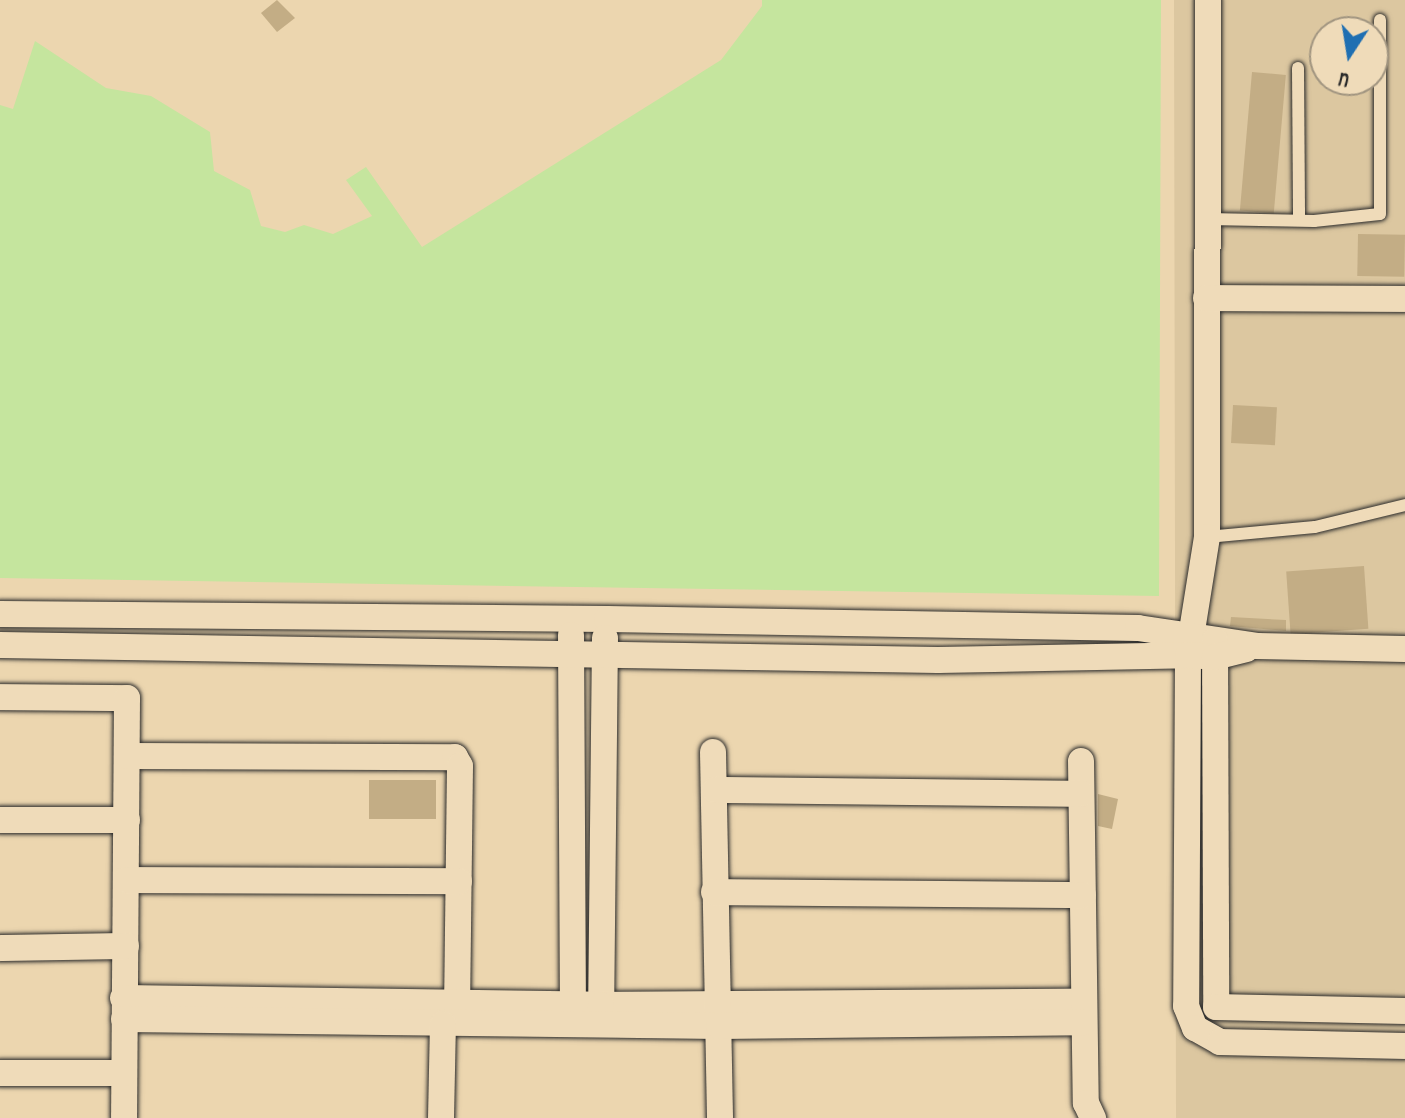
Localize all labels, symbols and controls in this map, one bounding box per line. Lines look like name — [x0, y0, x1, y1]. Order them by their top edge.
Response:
north arrow — [1309, 16, 1389, 96]
text: U — [1336, 62, 1353, 94]

